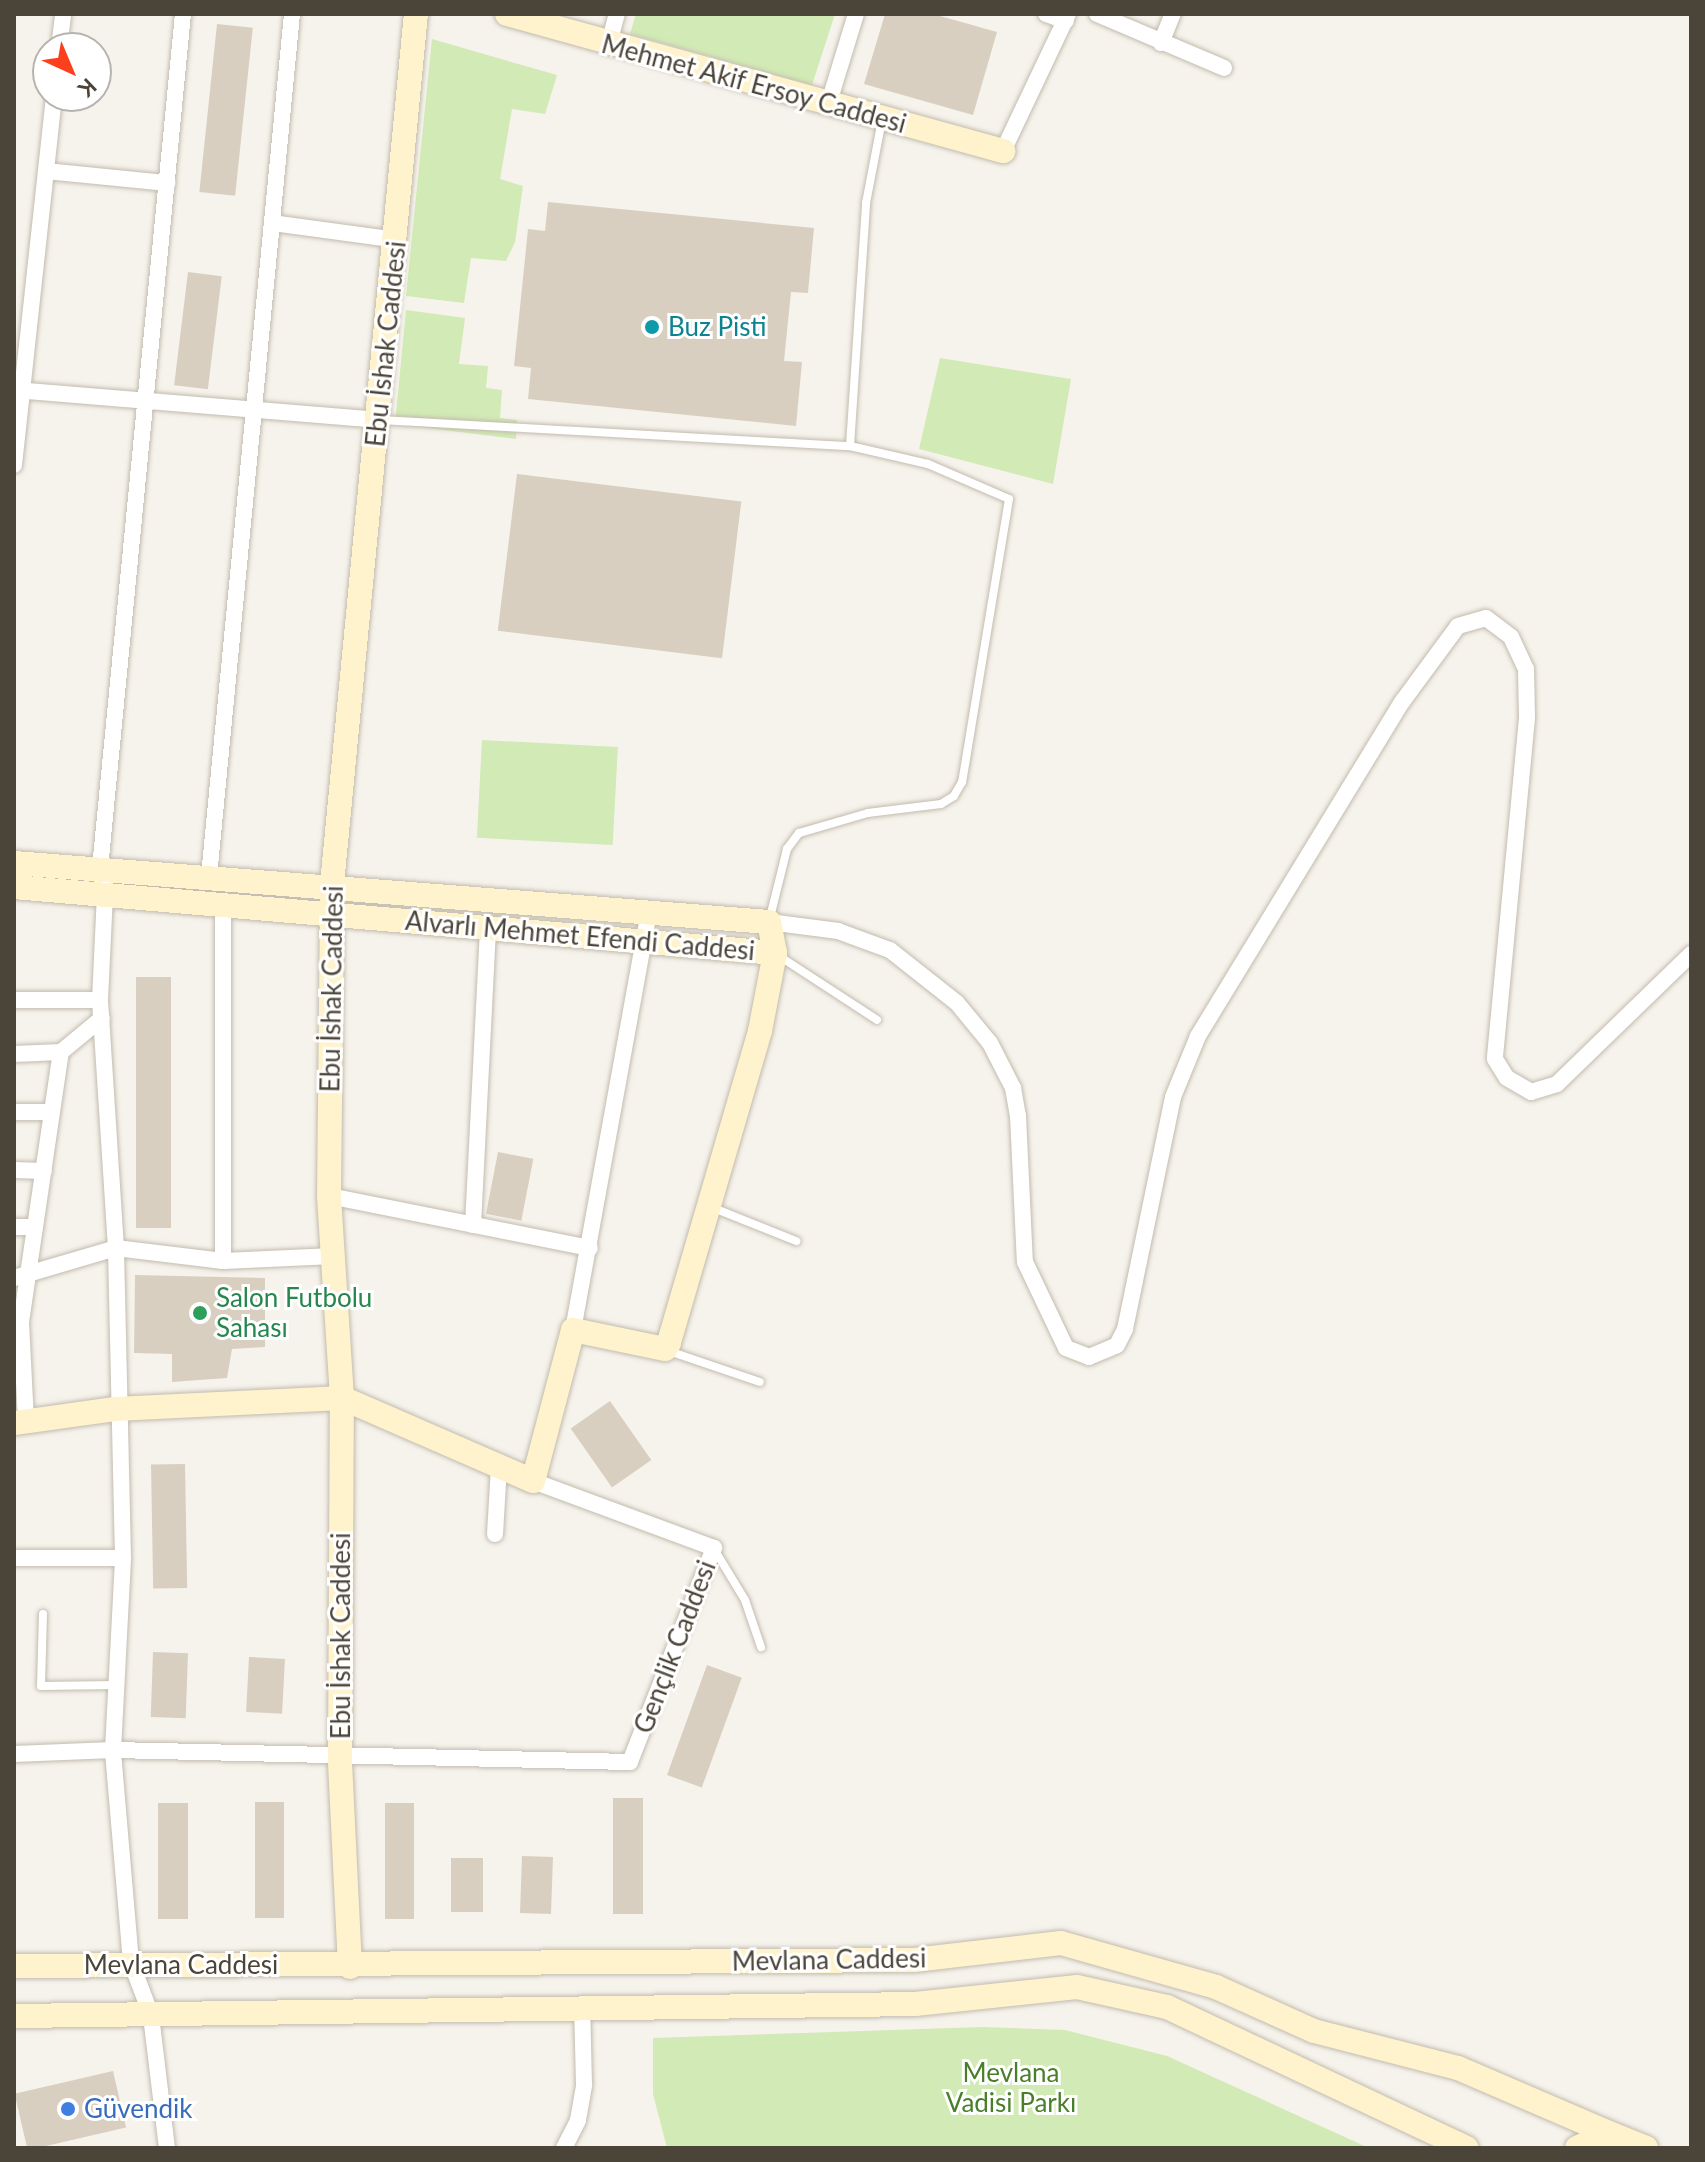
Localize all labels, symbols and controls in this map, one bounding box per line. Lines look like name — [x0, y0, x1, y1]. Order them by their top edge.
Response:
street label: Mehmet Akif Ersoy Caddesi — [597, 28, 911, 140]
north arrow — [32, 32, 112, 112]
text: K — [73, 73, 102, 103]
street label: Ebu İshak Caddesi — [360, 240, 412, 448]
place label: Buz Pisti — [668, 311, 766, 343]
marker: Buz Pisti — [643, 318, 661, 336]
street label: Ebu İshak Caddesi — [315, 885, 349, 1093]
street label: Alvarlı Mehmet Efendi Caddesi — [404, 905, 756, 967]
place label: Salon Futbolu Sahası — [216, 1282, 372, 1344]
marker: Salon Futbolu Sahası — [191, 1304, 209, 1322]
street label: Ebu İshak Caddesi — [325, 1533, 357, 1739]
street label: Gençlik Caddesi — [628, 1556, 722, 1738]
street label: Mevlana Caddesi — [732, 1943, 926, 1977]
street label: Mevlana Caddesi — [84, 1949, 278, 1981]
park label: Mevlana Vadisi Parkı — [946, 2057, 1076, 2118]
place label: Güvendik — [84, 2093, 193, 2125]
marker: Güvendik — [59, 2100, 77, 2118]

